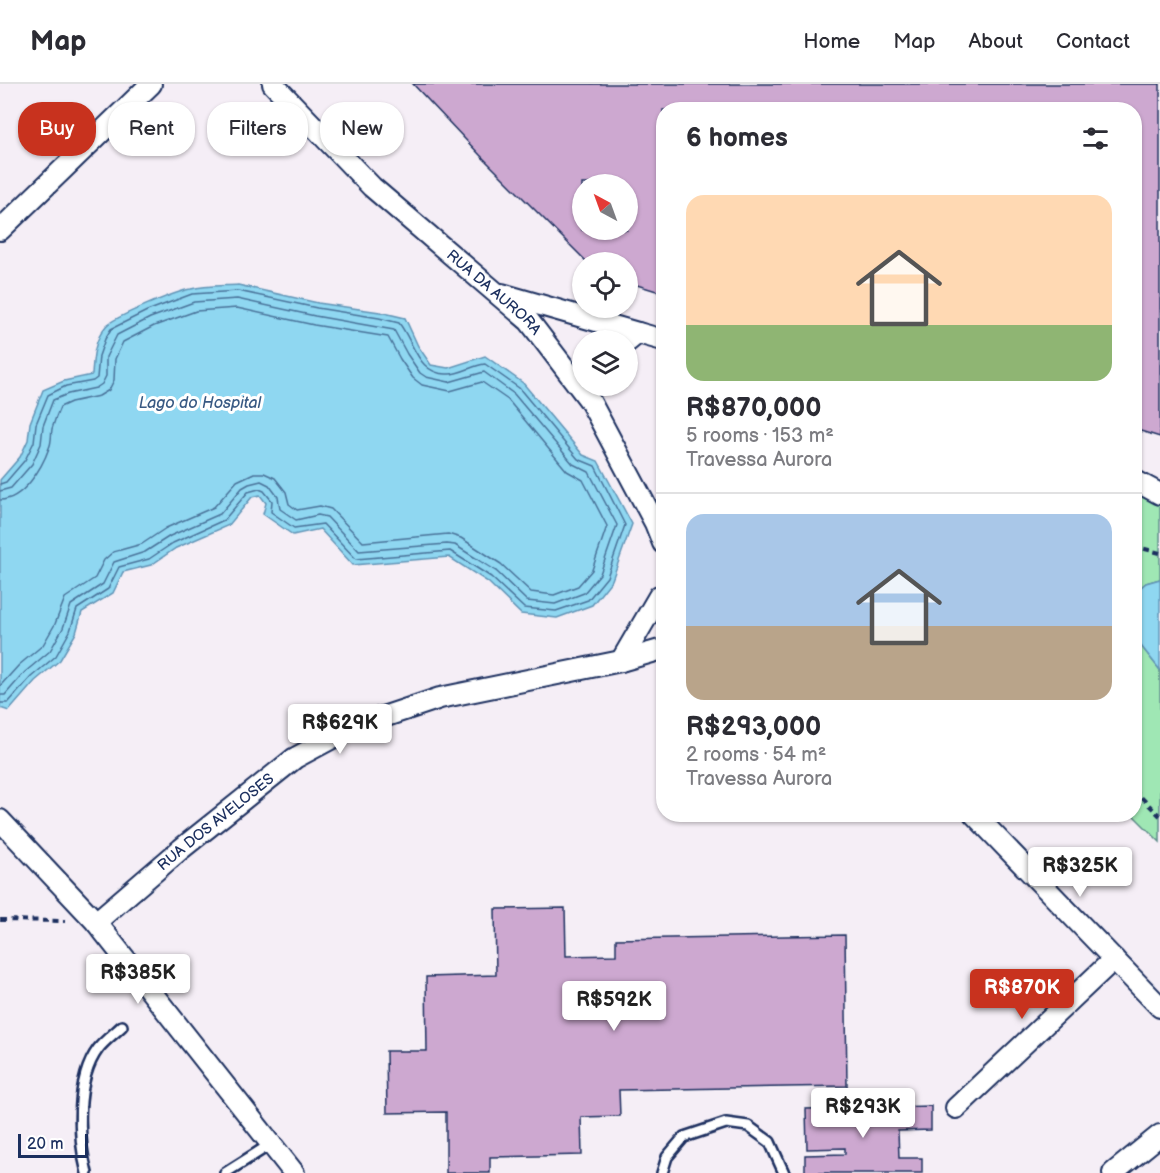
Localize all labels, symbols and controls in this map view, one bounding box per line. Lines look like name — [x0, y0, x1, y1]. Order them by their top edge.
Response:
text: Map — [30, 25, 86, 58]
text: Home — [803, 29, 860, 54]
text: Map — [893, 29, 935, 54]
text: About — [968, 29, 1023, 54]
text: Contact — [1056, 29, 1130, 54]
chip: Buy — [18, 102, 96, 156]
chip: Rent — [108, 102, 195, 156]
chip: Filters — [207, 102, 308, 156]
chip: New — [320, 102, 404, 156]
icon: filters — [1079, 122, 1112, 155]
text: 6 homes — [686, 123, 788, 154]
north arrow — [572, 174, 638, 240]
map controls — [572, 174, 638, 396]
icon: home — [845, 234, 953, 342]
street label: RUA DA AURORA — [442, 246, 546, 339]
button: locate — [572, 252, 638, 318]
button: layers — [572, 330, 638, 396]
text: R$870,000 — [686, 393, 822, 424]
water label: Lago do Hospital — [139, 394, 262, 413]
text: 5 rooms · 153 m² — [686, 424, 834, 448]
text: Travessa Aurora — [686, 448, 832, 472]
icon: home — [845, 553, 953, 661]
pin: R$629K — [291, 704, 389, 755]
text: R$629K — [302, 711, 378, 735]
text: R$293,000 — [686, 712, 821, 743]
text: 2 rooms · 54 m² — [686, 743, 826, 767]
text: Travessa Aurora — [686, 767, 832, 791]
street label: RUA DOS AVELOSES — [154, 769, 278, 875]
pin: R$325K — [1031, 847, 1129, 898]
text: R$325K — [1042, 854, 1118, 878]
pin: R$385K — [89, 954, 187, 1005]
text: R$385K — [100, 961, 176, 985]
pin: R$870K — [973, 969, 1071, 1020]
text: R$870K — [984, 976, 1060, 1000]
pin: R$592K — [565, 981, 663, 1032]
text: R$592K — [576, 988, 652, 1012]
pin: R$293K — [814, 1088, 912, 1139]
text: R$293K — [825, 1095, 901, 1119]
scale bar — [18, 1131, 88, 1158]
text: 20 m — [27, 1135, 63, 1154]

